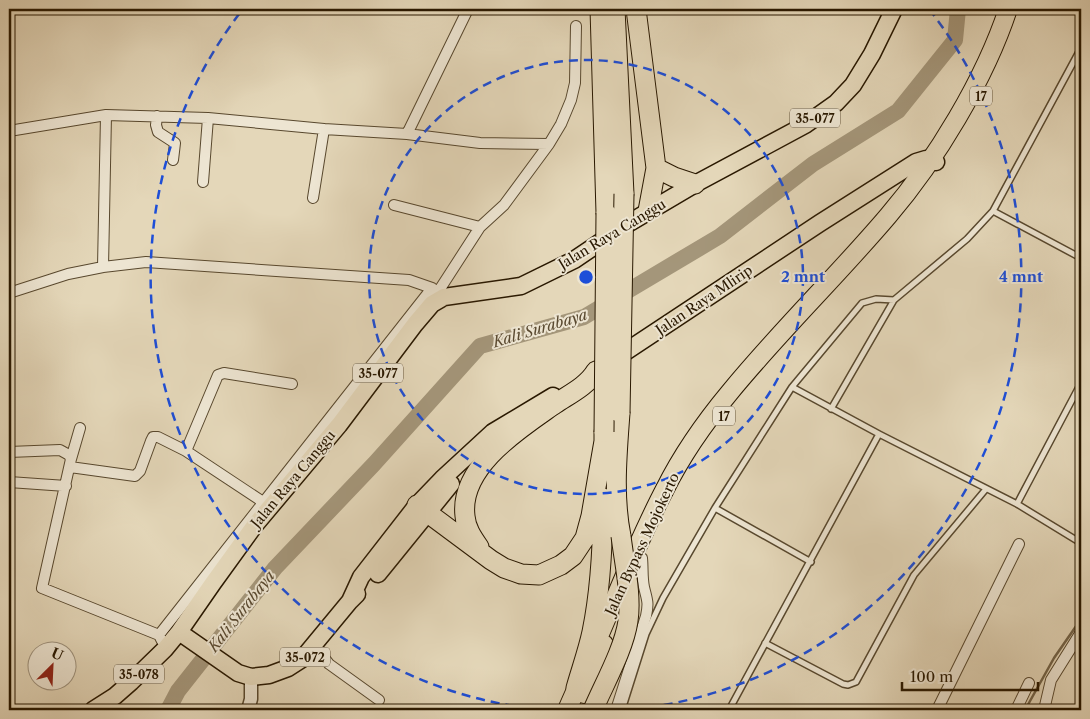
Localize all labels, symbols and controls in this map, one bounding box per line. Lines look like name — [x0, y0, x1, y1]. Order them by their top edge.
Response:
road number: 17 — [970, 86, 992, 105]
road number: 35-077 — [790, 109, 840, 128]
street label: Jalan Raya Canggu — [553, 195, 669, 274]
street label: Jalan Raya Mlirip — [650, 261, 756, 340]
text: 2 mnt — [781, 267, 825, 286]
text: 4 mnt — [999, 267, 1043, 286]
centre of rings — [577, 268, 595, 286]
water label: Kali Surabaya — [489, 305, 590, 352]
road number: 35-077 — [353, 363, 403, 382]
road number: 17 — [713, 406, 735, 426]
street label: Jalan Raya Canggu — [246, 426, 339, 533]
street label: Jalan Bypass Mojokerto — [600, 470, 683, 620]
water label: Kali Surabaya — [203, 567, 279, 656]
north arrow — [28, 642, 78, 692]
text: U — [48, 644, 67, 665]
road number: 35-072 — [280, 648, 330, 666]
scale bar — [902, 659, 1039, 691]
road number: 35-078 — [114, 664, 164, 684]
text: 100 m — [910, 667, 953, 686]

